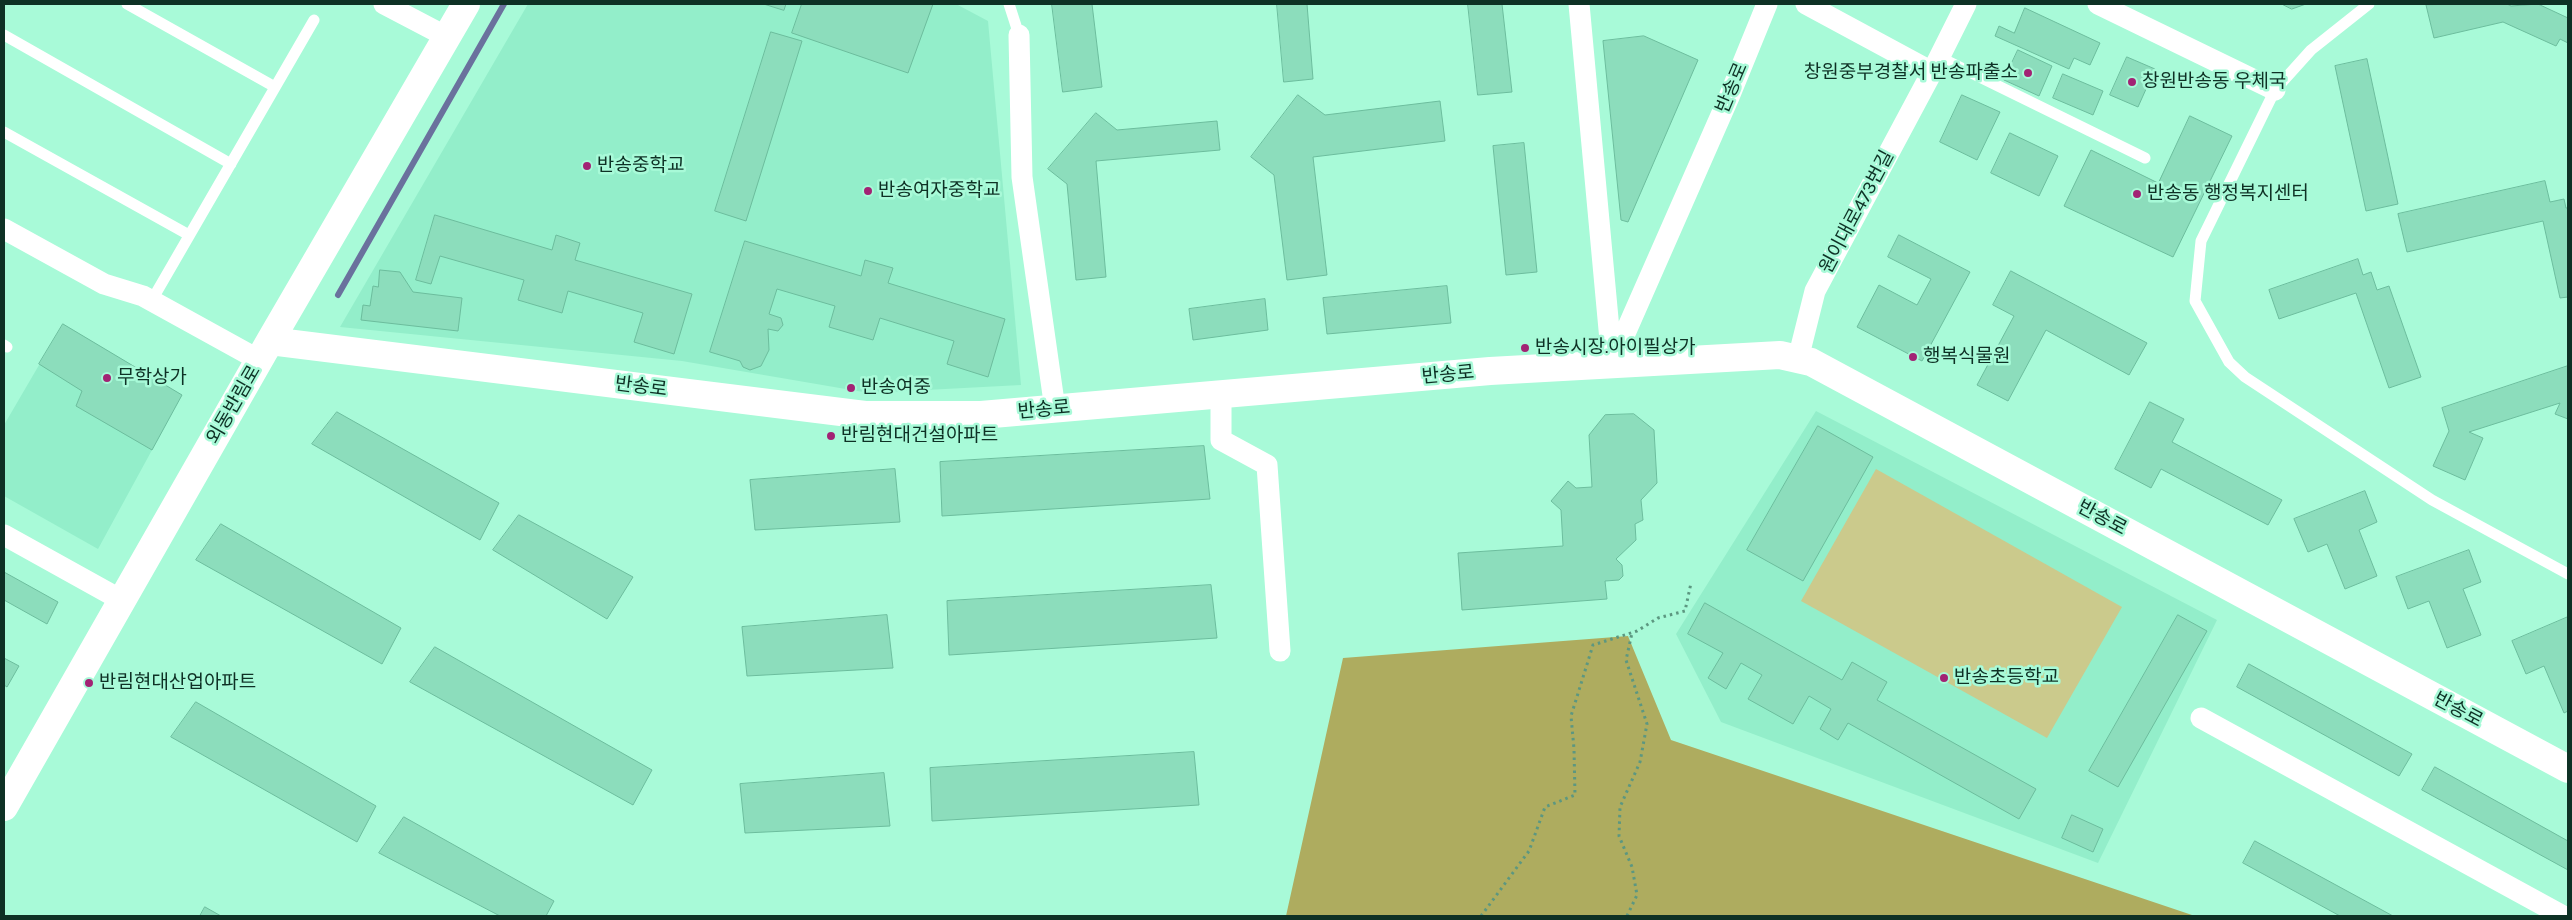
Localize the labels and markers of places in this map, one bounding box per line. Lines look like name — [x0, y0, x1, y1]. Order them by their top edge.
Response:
place label: 창원중부경찰서 반송파출소 — [1804, 62, 2018, 84]
marker: 창원중부경찰서 반송파출소 — [2022, 67, 2034, 79]
place label: 창원반송동 우체국 — [2142, 71, 2286, 93]
marker: 창원반송동 우체국 — [2126, 76, 2138, 88]
place label: 반송중학교 — [597, 155, 684, 177]
marker: 반송중학교 — [581, 160, 593, 172]
place label: 반송여자중학교 — [878, 180, 1000, 202]
place label: 반송동 행정복지센터 — [2147, 183, 2309, 205]
marker: 반송여자중학교 — [862, 185, 874, 197]
marker: 반송동 행정복지센터 — [2131, 188, 2143, 200]
place label: 반송시장.아이필상가 — [1535, 337, 1696, 359]
marker: 반송시장.아이필상가 — [1519, 342, 1531, 354]
place label: 행복식물원 — [1923, 346, 2010, 368]
marker: 행복식물원 — [1907, 351, 1919, 363]
place label: 무학상가 — [117, 367, 187, 389]
marker: 무학상가 — [101, 372, 113, 384]
place label: 반송여중 — [861, 377, 931, 399]
marker: 반송여중 — [845, 382, 857, 394]
place label: 반림현대건설아파트 — [841, 425, 998, 447]
marker: 반림현대건설아파트 — [825, 430, 837, 442]
place label: 반송초등학교 — [1954, 667, 2059, 689]
place label: 반림현대산업아파트 — [99, 672, 256, 694]
marker: 반송초등학교 — [1938, 672, 1950, 684]
marker: 반림현대산업아파트 — [83, 677, 95, 689]

